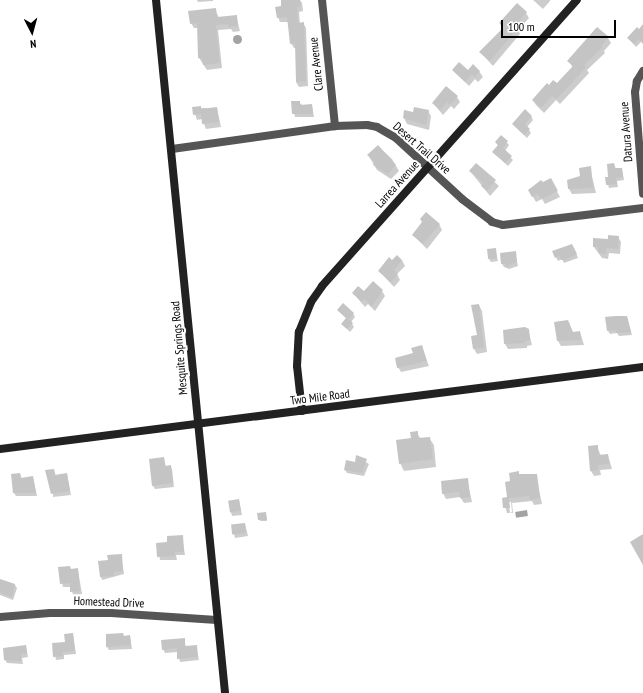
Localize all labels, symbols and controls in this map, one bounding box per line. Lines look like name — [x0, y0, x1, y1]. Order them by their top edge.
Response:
north arrow — [12, 12, 52, 52]
scale bar — [503, 12, 618, 38]
text: 100 m — [508, 19, 535, 34]
street label: Clare Avenue — [306, 36, 326, 92]
text: N — [30, 37, 37, 51]
street label: Datura Avenue — [617, 101, 635, 163]
street label: Desert Trail Drive — [390, 119, 454, 177]
street label: Larrea Avenue — [372, 157, 422, 211]
street label: Mesquite Springs Road — [168, 300, 190, 396]
street label: Two Mile Road — [289, 386, 351, 408]
street label: Homestead Drive — [73, 594, 145, 610]

